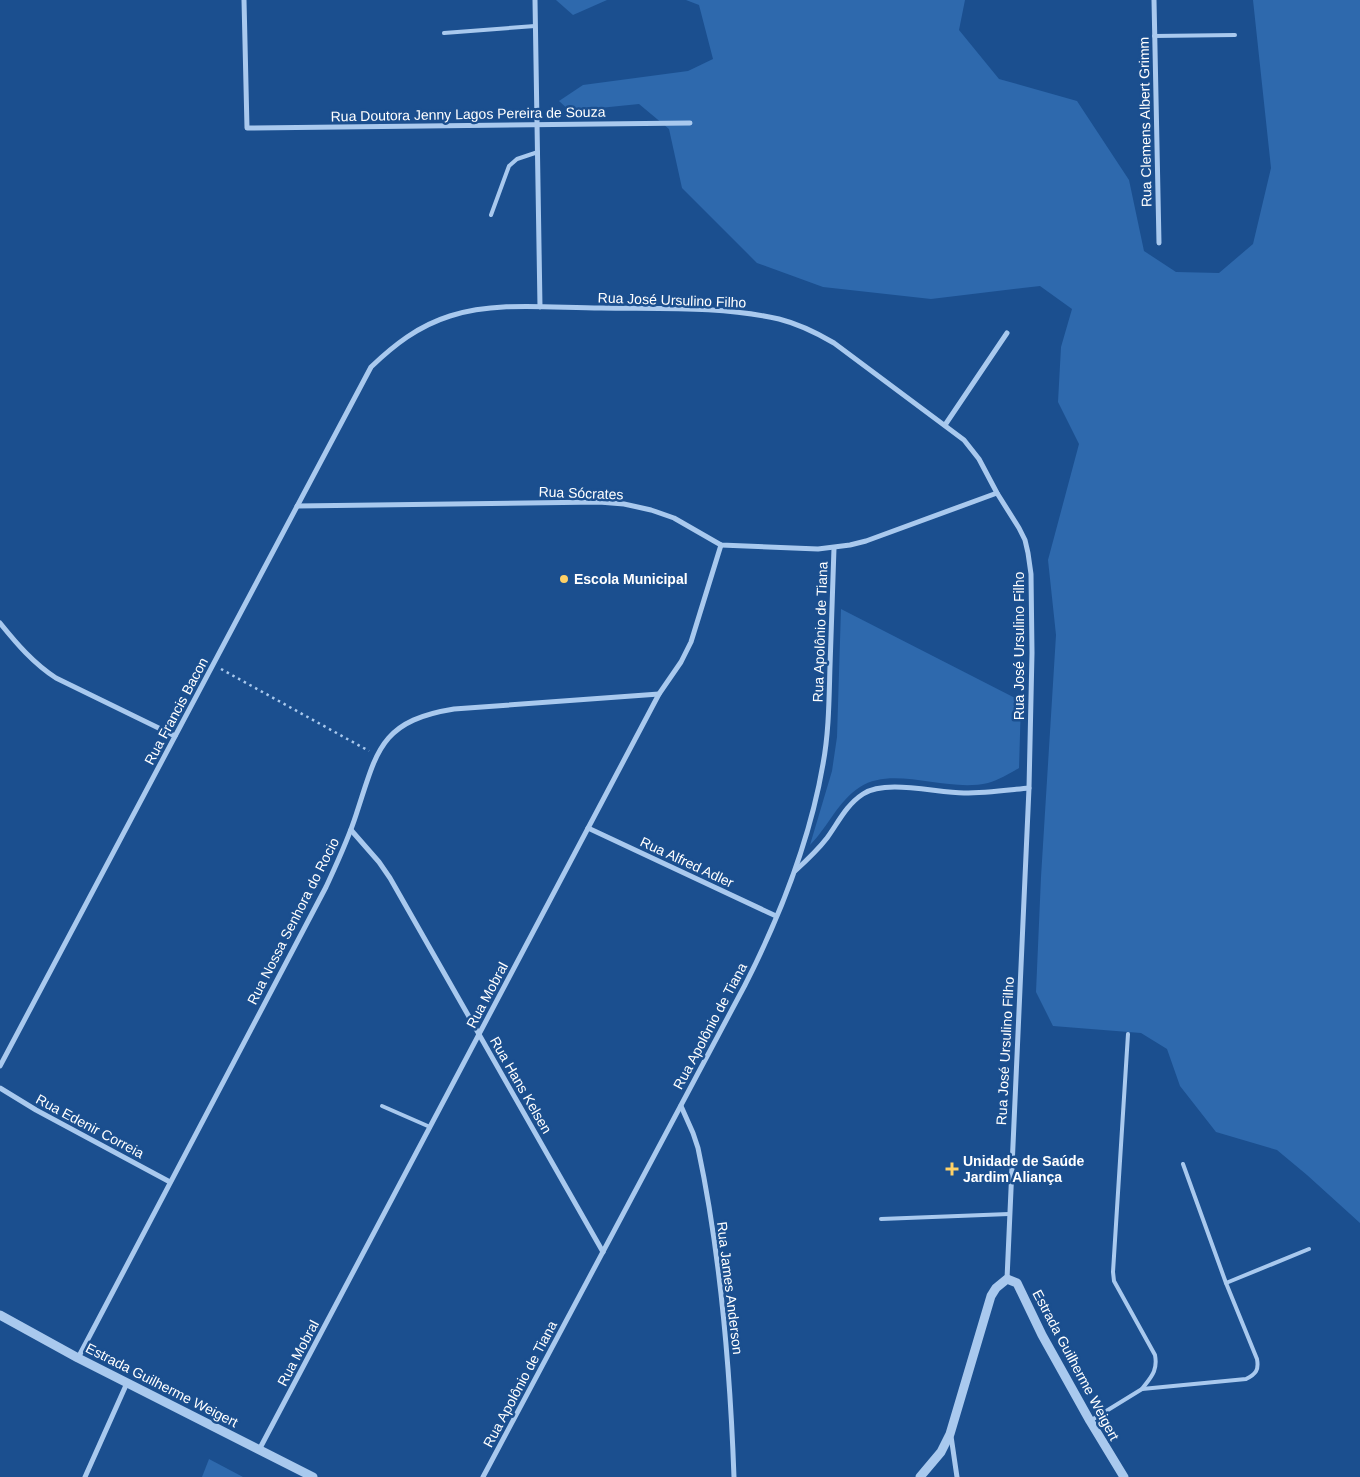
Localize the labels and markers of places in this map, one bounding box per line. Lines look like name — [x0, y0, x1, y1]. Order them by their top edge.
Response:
place label: Escola Municipal — [574, 571, 688, 587]
marker: Escola Municipal — [558, 573, 570, 585]
place label: Unidade de Saúde Jardim Aliança — [963, 1153, 1085, 1185]
marker: Unidade de Saúde Jardim Aliança — [945, 1162, 959, 1176]

